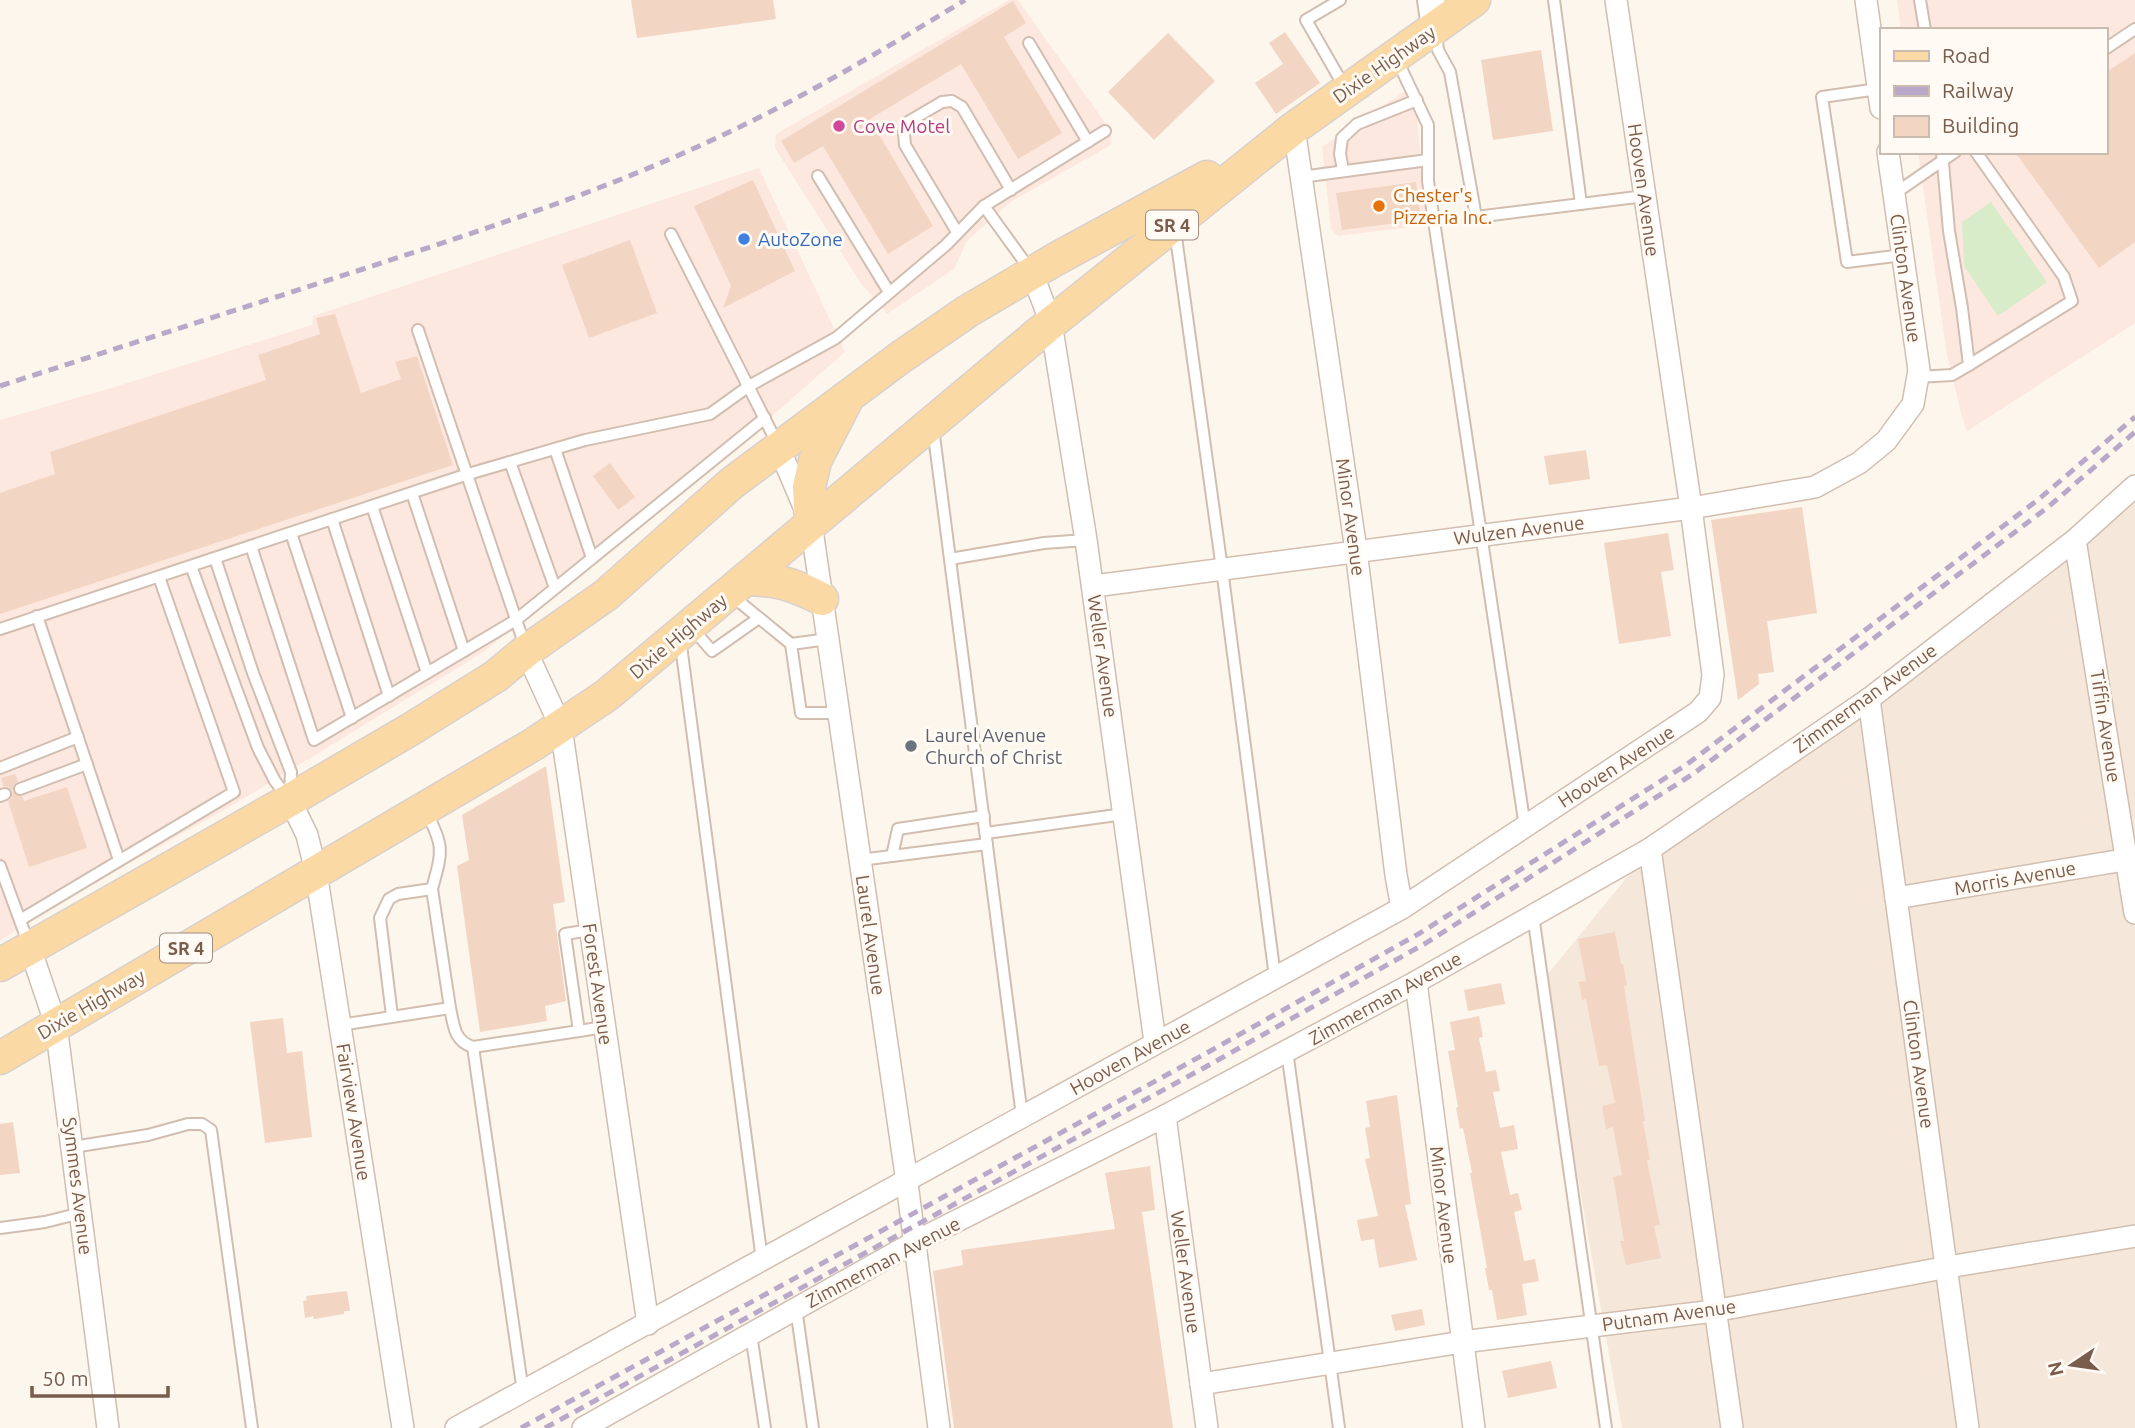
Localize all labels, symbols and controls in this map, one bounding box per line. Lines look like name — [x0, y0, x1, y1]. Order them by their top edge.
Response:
street label: Dixie Highway — [1328, 20, 1440, 108]
legend — [1880, 28, 2107, 154]
text: Road — [1942, 43, 1990, 67]
text: Railway — [1942, 78, 2014, 102]
text: Building — [1942, 113, 2019, 137]
place label: Cove Motel — [853, 115, 950, 137]
marker: Cove Motel — [831, 118, 847, 134]
street label: Hooven Avenue — [1624, 122, 1664, 258]
place label: Chester's Pizzeria Inc. — [1393, 184, 1492, 228]
marker: Chester's Pizzeria Inc. — [1371, 198, 1387, 214]
road number: SR 4 — [1146, 210, 1198, 240]
street label: Clinton Avenue — [1886, 212, 1926, 344]
place label: AutoZone — [758, 228, 843, 250]
marker: AutoZone — [736, 231, 752, 247]
street label: Minor Avenue — [1332, 457, 1370, 577]
street label: Wulzen Avenue — [1452, 511, 1586, 549]
street label: Dixie Highway — [625, 589, 731, 683]
street label: Weller Avenue — [1083, 593, 1123, 719]
street label: Zimmerman Avenue — [1789, 639, 1941, 757]
street label: Tiffin Avenue — [2086, 668, 2126, 784]
street label: Hooven Avenue — [1554, 720, 1678, 812]
place label: Laurel Avenue Church of Christ — [925, 724, 1063, 768]
marker: Laurel Avenue Church of Christ — [903, 738, 919, 754]
street label: Morris Avenue — [1952, 856, 2078, 900]
street label: Laurel Avenue — [852, 873, 890, 997]
street label: Forest Avenue — [579, 922, 617, 1046]
road number: SR 4 — [160, 933, 212, 962]
street label: Zimmerman Avenue — [1305, 947, 1465, 1049]
street label: Dixie Highway — [33, 964, 149, 1044]
street label: Clinton Avenue — [1899, 998, 1939, 1130]
street label: Hooven Avenue — [1066, 1015, 1194, 1099]
street label: Fairview Avenue — [332, 1042, 376, 1182]
street label: Symmes Avenue — [59, 1116, 97, 1256]
street label: Minor Avenue — [1426, 1145, 1462, 1265]
street label: Weller Avenue — [1166, 1209, 1206, 1335]
street label: Zimmerman Avenue — [802, 1212, 964, 1312]
street label: Putnam Avenue — [1601, 1295, 1737, 1335]
north arrow — [2037, 1330, 2107, 1400]
scale bar — [32, 1354, 168, 1398]
text: N — [2043, 1359, 2068, 1378]
text: 50 m — [42, 1366, 89, 1390]

